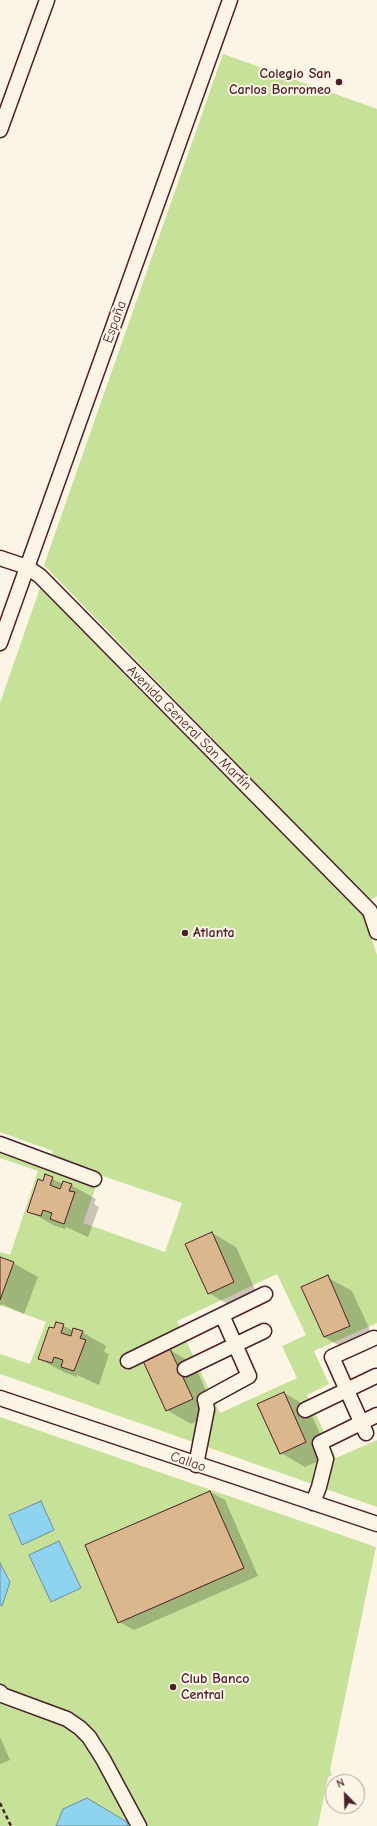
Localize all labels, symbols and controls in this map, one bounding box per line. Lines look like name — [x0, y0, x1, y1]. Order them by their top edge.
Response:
place label: Colegio San Carlos Borromeo — [229, 66, 331, 98]
marker: Colegio San Carlos Borromeo — [334, 77, 344, 87]
street label: España — [100, 299, 130, 345]
street label: Avenida General San Martín — [123, 662, 255, 794]
place label: Atlanta — [193, 925, 235, 941]
marker: Atlanta — [180, 928, 190, 938]
street label: Callao — [168, 1448, 208, 1476]
place label: Club Banco Central — [181, 1671, 249, 1704]
marker: Club Banco Central — [168, 1682, 178, 1692]
north arrow — [325, 1774, 365, 1814]
text: N — [335, 1776, 346, 1791]

